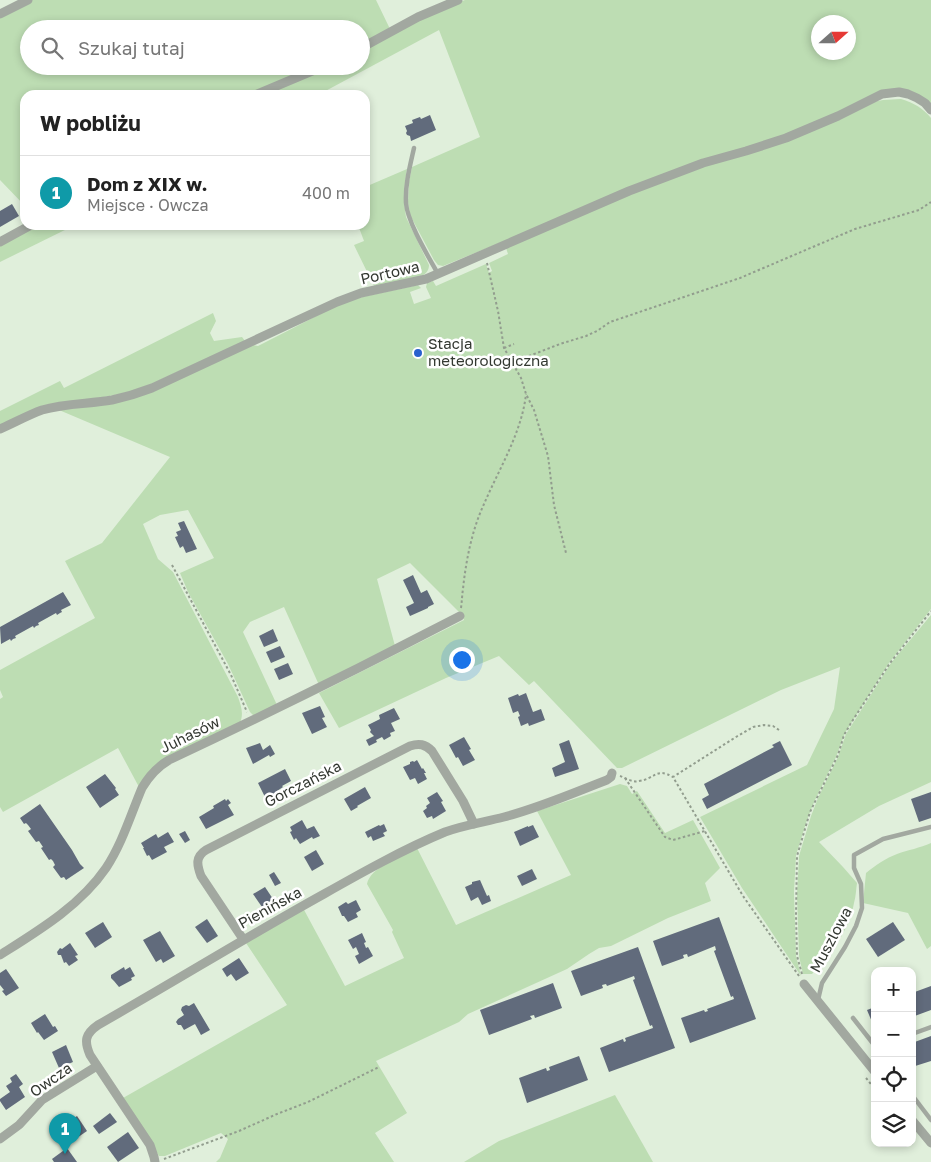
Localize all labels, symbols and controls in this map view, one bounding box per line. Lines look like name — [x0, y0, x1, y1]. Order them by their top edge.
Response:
north arrow — [811, 15, 856, 60]
search box — [20, 20, 370, 75]
icon: search — [38, 34, 66, 62]
text: Szukaj tutaj — [78, 36, 185, 59]
text: W pobliżu — [40, 110, 141, 136]
text: Dom z XIX w. — [87, 172, 208, 195]
text: 1 — [52, 183, 60, 203]
text: 400 m — [302, 183, 350, 203]
text: Miejsce · Owcza — [87, 195, 208, 215]
street label: Portowa — [359, 257, 421, 288]
place label: Stacja meteorologiczna — [428, 334, 549, 369]
marker: Stacja meteorologiczna — [412, 347, 424, 359]
your location — [449, 647, 475, 673]
street label: Juhasów — [157, 712, 222, 756]
street label: Gorczańska — [261, 756, 344, 810]
street label: Pienińska — [235, 882, 304, 932]
street label: Muszlowa — [805, 904, 855, 975]
map controls — [871, 967, 916, 1147]
button: + — [871, 967, 916, 1012]
button: − — [871, 1012, 916, 1057]
button: locate — [871, 1057, 916, 1102]
street label: Owcza — [26, 1058, 75, 1100]
button: layers — [871, 1102, 916, 1147]
pin: 1 — [49, 1113, 81, 1154]

